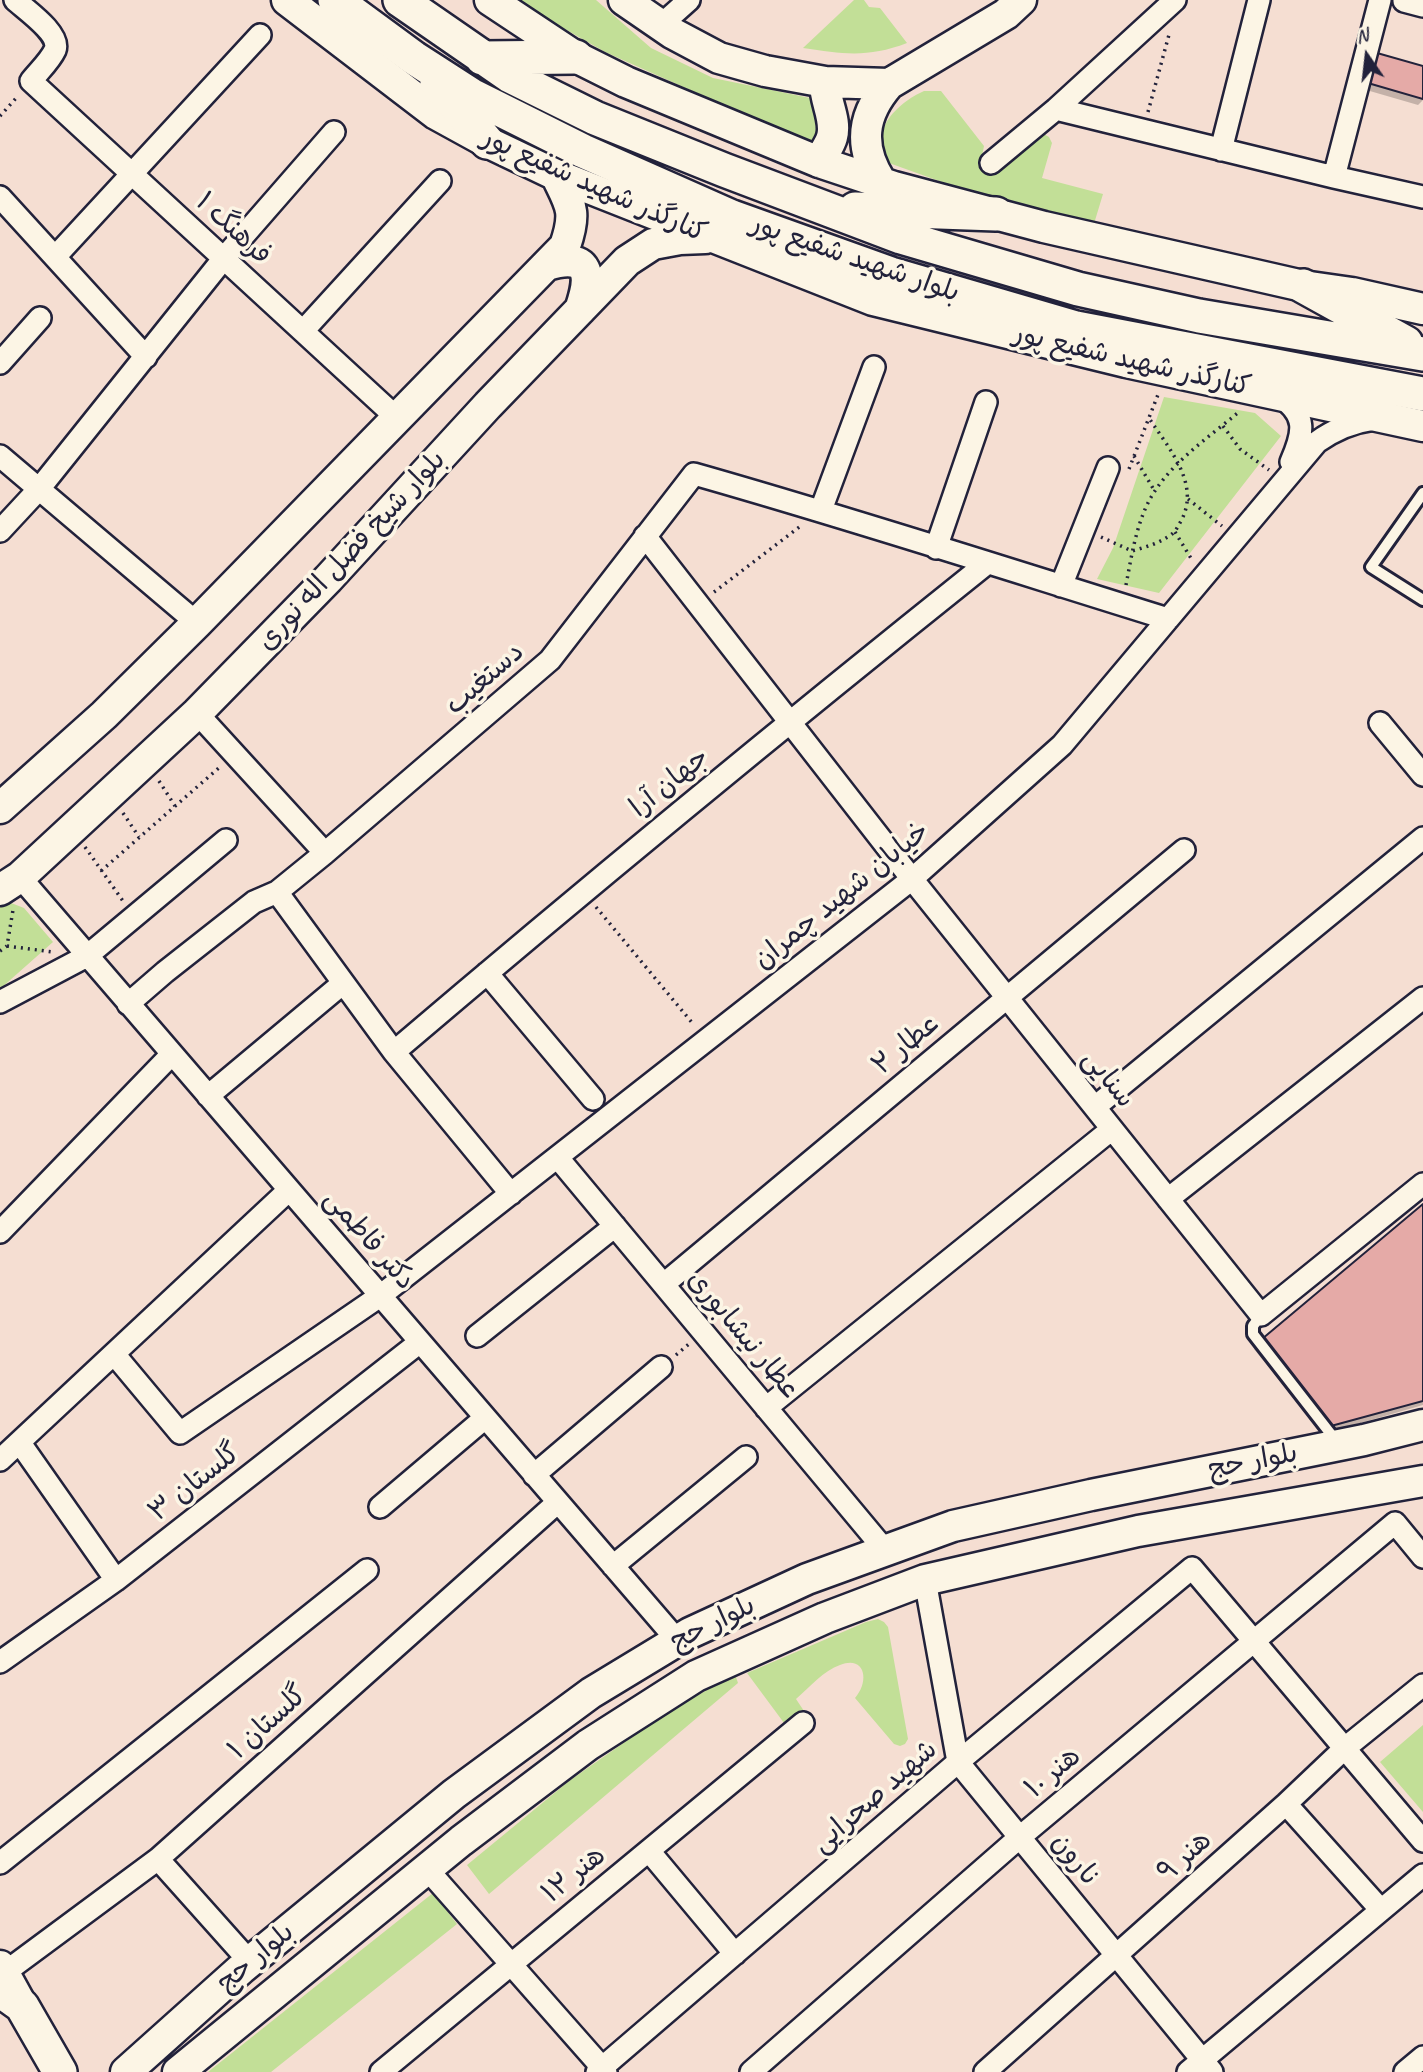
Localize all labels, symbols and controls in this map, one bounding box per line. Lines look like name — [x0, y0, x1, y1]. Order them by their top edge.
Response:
north arrow — [1332, 21, 1402, 91]
text: N — [1353, 23, 1371, 49]
street label: کنارگذر شهید شفیع پور — [476, 121, 712, 251]
street label: فرهنگ ۱ — [188, 186, 278, 272]
street label: بلوار شهید شفیع پور — [746, 208, 964, 310]
street label: کنارگذر شهید شفیع پور — [1010, 317, 1254, 405]
street label: بلوار شیخ فضل اله نوری — [250, 444, 454, 658]
street label: دستغیب — [439, 636, 531, 722]
street label: جهان آرا — [624, 741, 716, 825]
street label: خیابان شهید چمران — [747, 815, 937, 977]
street label: عطار ۲ — [866, 1007, 946, 1083]
street label: سنایی — [1074, 1043, 1142, 1115]
street label: دکتر فاطمی — [316, 1183, 422, 1297]
street label: عطار نیشابوری — [679, 1264, 807, 1406]
street label: گلستان ۳ — [142, 1437, 248, 1529]
street label: بلوار حج — [1205, 1437, 1301, 1487]
street label: بلوار حج — [665, 1589, 761, 1659]
street label: گلستان ۱ — [221, 1679, 315, 1767]
street label: شهید صحرایی — [805, 1733, 945, 1861]
street label: هنر ۱۰ — [1018, 1740, 1088, 1806]
street label: هنر ۹ — [1151, 1824, 1219, 1890]
street label: نارون — [1043, 1827, 1107, 1893]
street label: هنر ۱۲ — [535, 1839, 613, 1911]
street label: بلوار حج — [211, 1916, 301, 2000]

